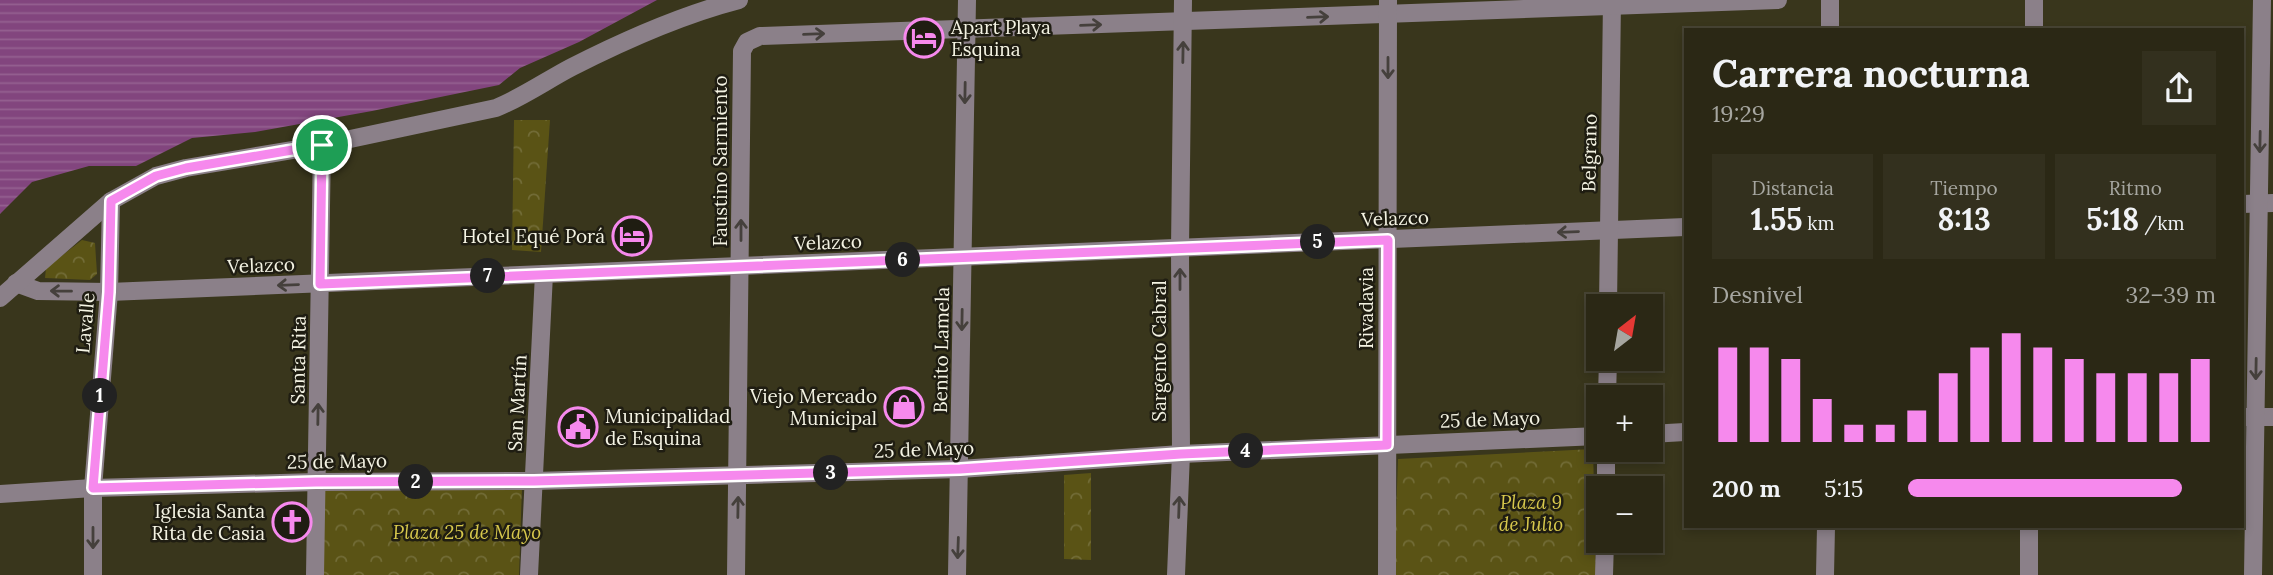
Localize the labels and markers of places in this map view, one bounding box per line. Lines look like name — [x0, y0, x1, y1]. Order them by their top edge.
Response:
place label: Apart Playa Esquina — [950, 15, 1051, 61]
hotel icon: Apart Playa Esquina — [903, 17, 945, 59]
pin — [292, 115, 352, 175]
hotel icon: Hotel Equé Porá — [611, 215, 653, 257]
place label: Hotel Equé Porá — [462, 224, 605, 248]
pin: 5 — [1300, 224, 1336, 260]
pin: 6 — [886, 243, 920, 278]
pin: 7 — [470, 258, 505, 294]
pin: 1 — [82, 378, 118, 414]
place label: Viejo Mercado Municipal — [749, 384, 877, 430]
shop icon: Viejo Mercado Municipal — [883, 386, 925, 428]
place label: Municipalidad de Esquina — [605, 404, 730, 450]
public building icon: Municipalidad de Esquina — [557, 406, 599, 448]
pin: 4 — [1228, 434, 1264, 468]
pin: 3 — [814, 456, 848, 490]
pin: 2 — [398, 464, 434, 500]
place label: Iglesia Santa Rita de Casia — [152, 499, 265, 545]
church icon: Iglesia Santa Rita de Casia — [271, 501, 313, 543]

